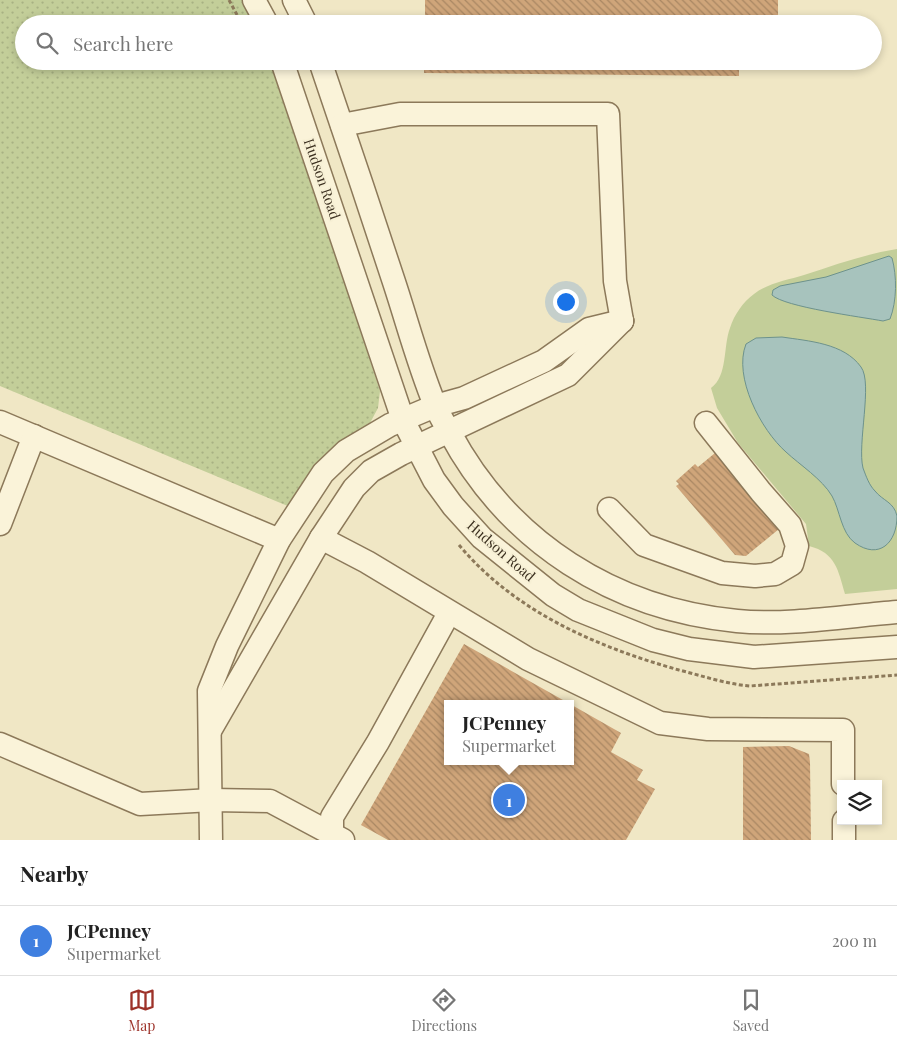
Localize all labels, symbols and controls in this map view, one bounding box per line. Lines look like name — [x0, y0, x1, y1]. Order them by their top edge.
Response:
search box — [15, 15, 882, 70]
icon: search — [33, 29, 61, 57]
text: Search here — [73, 30, 173, 56]
street label: Hudson Road — [300, 136, 345, 222]
your location — [553, 289, 579, 315]
street label: Hudson Road — [463, 516, 539, 585]
popup — [444, 700, 574, 765]
text: JCPenney — [462, 709, 546, 735]
text: Supermarket — [462, 735, 556, 756]
map controls — [837, 780, 882, 825]
button: layers — [837, 780, 882, 825]
pin: 1 — [493, 781, 525, 819]
text: Nearby — [20, 859, 89, 887]
text: JCPenney — [67, 917, 151, 943]
text: 1 — [33, 930, 39, 951]
text: 200 m — [832, 930, 877, 951]
text: Supermarket — [67, 943, 161, 964]
tab: Map — [128, 986, 156, 1035]
tab: Directions — [412, 986, 477, 1035]
tab: Saved — [733, 986, 769, 1035]

